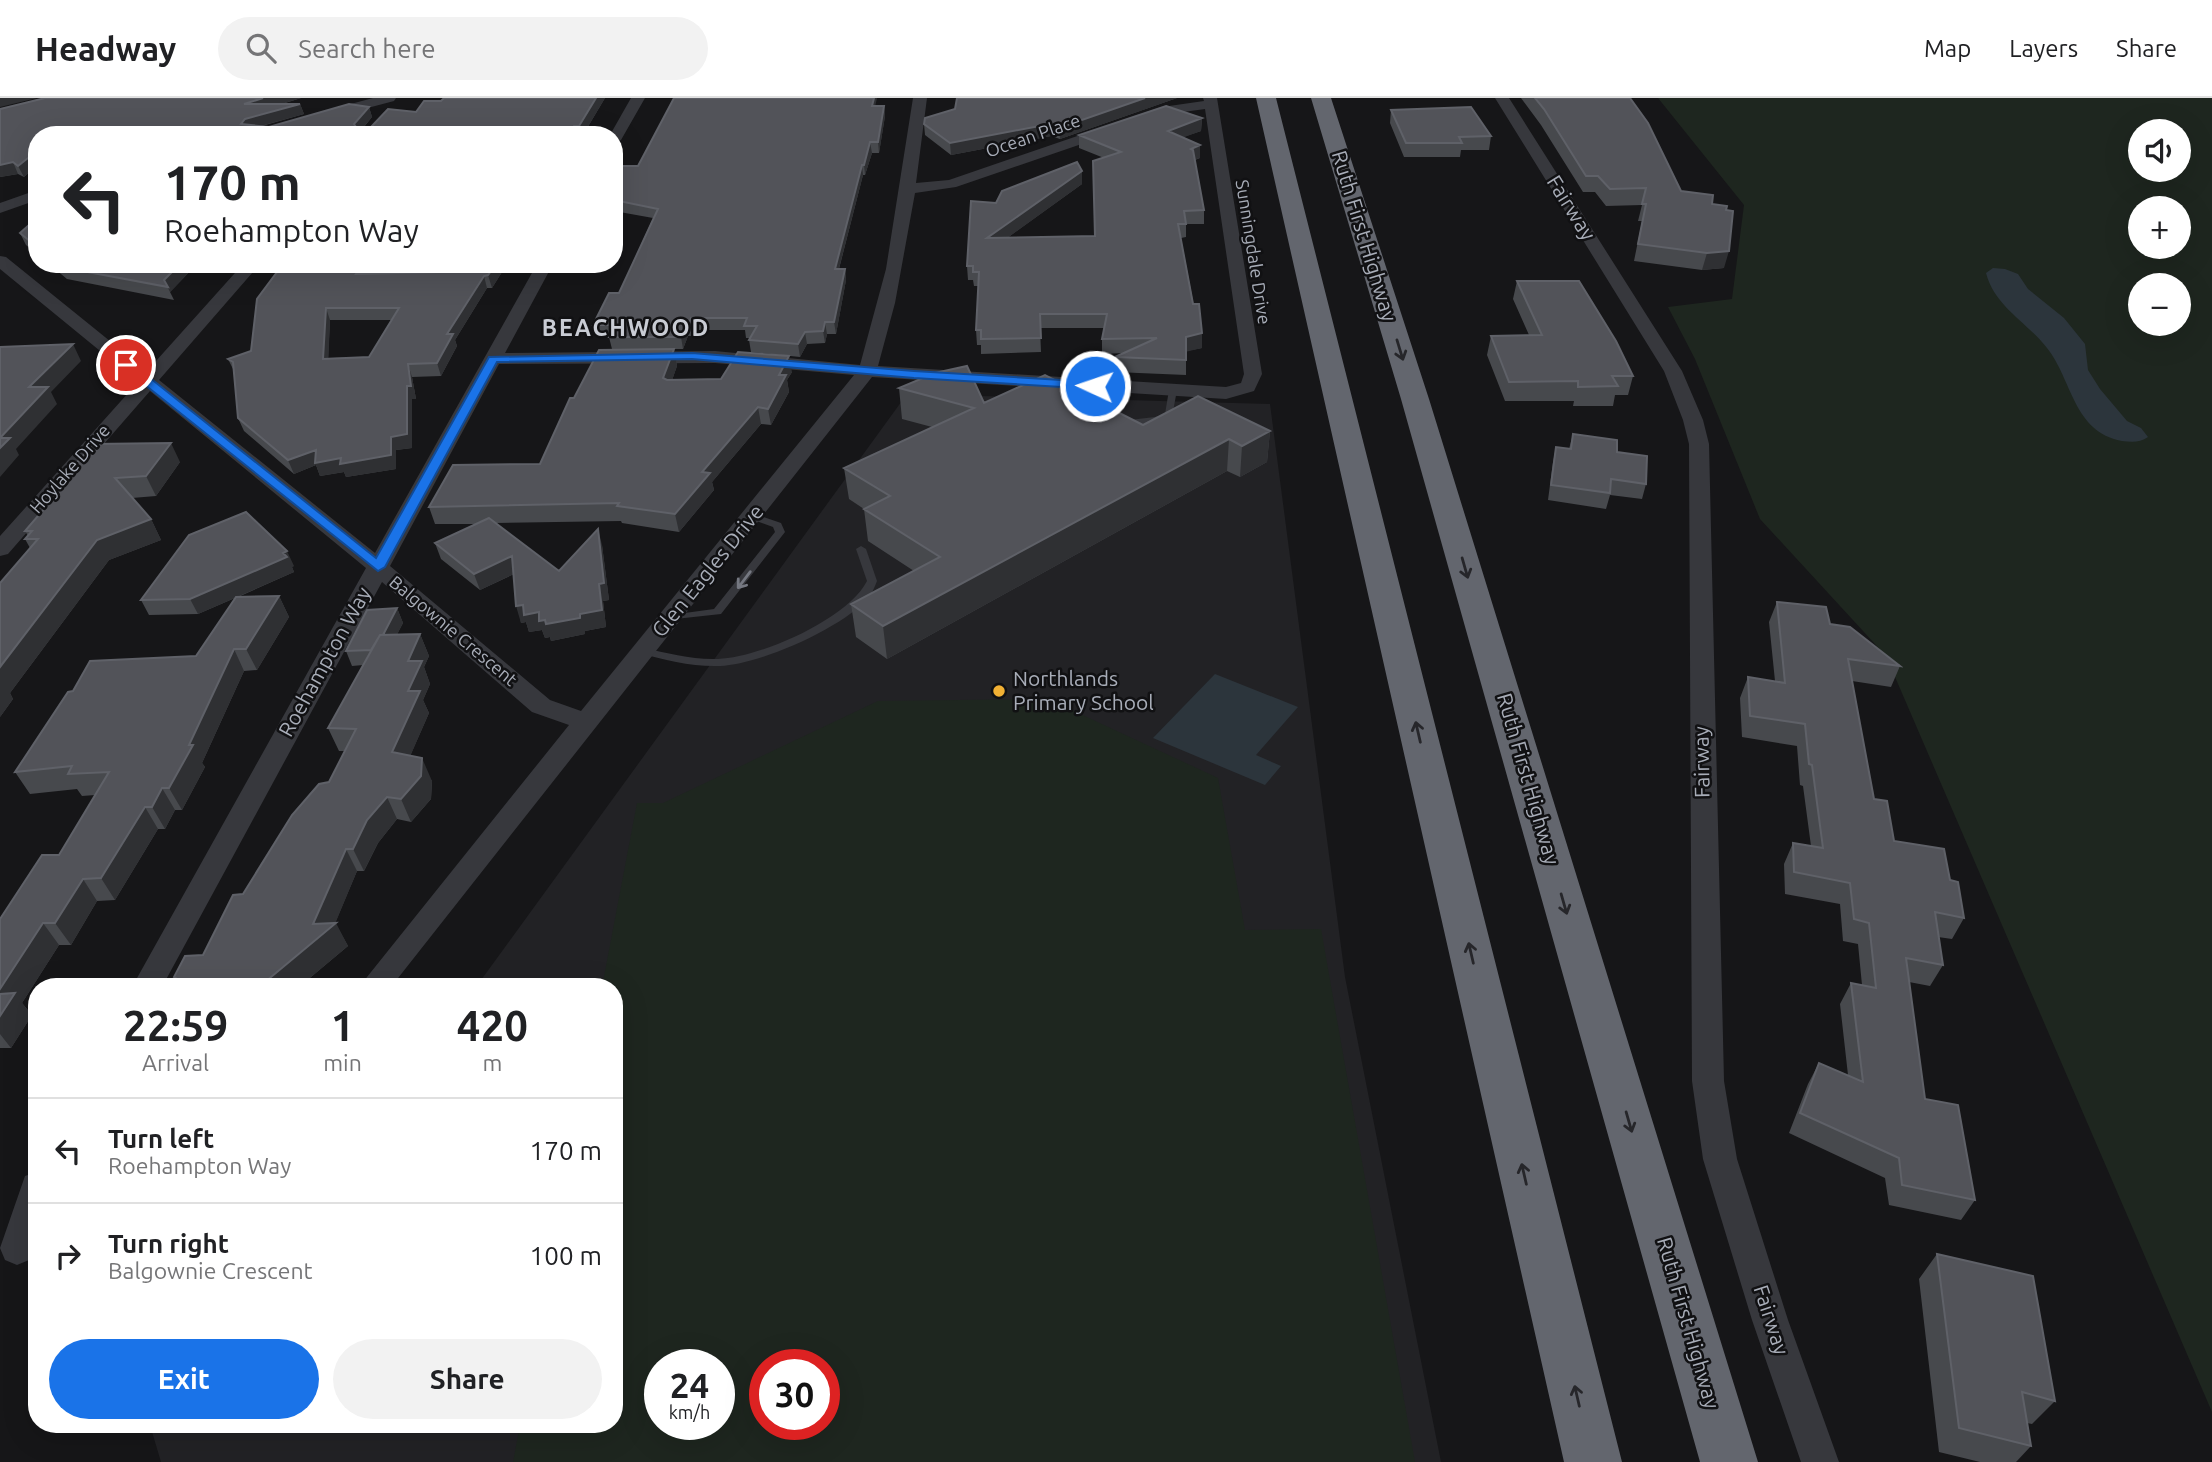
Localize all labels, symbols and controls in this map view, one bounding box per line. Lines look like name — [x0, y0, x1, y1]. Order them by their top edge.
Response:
search box — [218, 17, 708, 80]
icon: search — [242, 29, 280, 67]
text: Headway — [35, 30, 176, 67]
text: Search here — [298, 34, 436, 63]
text: Map — [1924, 35, 1971, 62]
text: Layers — [2009, 35, 2078, 62]
text: Share — [2116, 35, 2177, 62]
street label: Ocean Place — [983, 109, 1083, 161]
map controls — [2128, 119, 2191, 336]
button: sound — [2128, 119, 2191, 182]
street label: Ruth First Highway — [1328, 147, 1402, 324]
icon: left — [49, 154, 140, 245]
text: 170 m — [164, 154, 301, 209]
street label: Fairway — [1543, 171, 1601, 244]
street label: Sunningdale Drive — [1233, 178, 1275, 326]
button: + — [2128, 196, 2191, 259]
text: Roehampton Way — [164, 212, 419, 248]
button: − — [2128, 273, 2191, 336]
district label: BEACHWOOD — [542, 315, 710, 340]
pin — [96, 335, 156, 395]
one-way arrow — [1394, 339, 1407, 361]
icon: arrive — [107, 346, 145, 384]
position arrow — [1058, 349, 1132, 423]
street label: Hoylake Drive — [25, 420, 113, 517]
street label: Glen Eagles Drive — [647, 499, 768, 641]
one-way arrow — [1460, 557, 1473, 579]
one-way arrow — [736, 570, 751, 589]
street label: Balgownie Crescent — [386, 571, 521, 689]
street label: Roehampton Way — [273, 583, 375, 741]
place label: Northlands Primary School — [1013, 666, 1154, 714]
marker: Northlands Primary School — [991, 683, 1007, 699]
street label: Ruth First Highway — [1493, 690, 1565, 867]
one-way arrow — [1411, 721, 1424, 744]
street label: Fairway — [1688, 726, 1714, 798]
one-way arrow — [1559, 892, 1572, 914]
one-way arrow — [1464, 942, 1477, 965]
text: 22:59 — [123, 1002, 228, 1049]
text: 1 — [331, 1002, 354, 1049]
text: 420 — [457, 1002, 528, 1049]
text: Arrival — [142, 1050, 209, 1075]
text: min — [323, 1050, 362, 1075]
text: m — [482, 1050, 502, 1075]
one-way arrow — [1623, 1111, 1636, 1133]
text: Turn left — [108, 1124, 214, 1153]
icon: left — [49, 1132, 87, 1170]
text: 170 m — [530, 1136, 602, 1165]
text: Roehampton Way — [108, 1153, 291, 1178]
one-way arrow — [1517, 1163, 1530, 1186]
text: Turn right — [108, 1229, 229, 1258]
street label: Ruth First Highway — [1653, 1234, 1725, 1411]
icon: right — [49, 1237, 87, 1275]
text: 100 m — [530, 1241, 602, 1270]
text: Balgownie Crescent — [108, 1258, 313, 1283]
street label: Fairway — [1749, 1282, 1794, 1357]
button: Exit — [49, 1339, 319, 1419]
button: Share — [333, 1339, 602, 1419]
speed limit sign: 30 — [749, 1349, 840, 1440]
text: 24 — [670, 1365, 709, 1405]
one-way arrow — [1570, 1385, 1583, 1408]
text: km/h — [669, 1402, 710, 1422]

